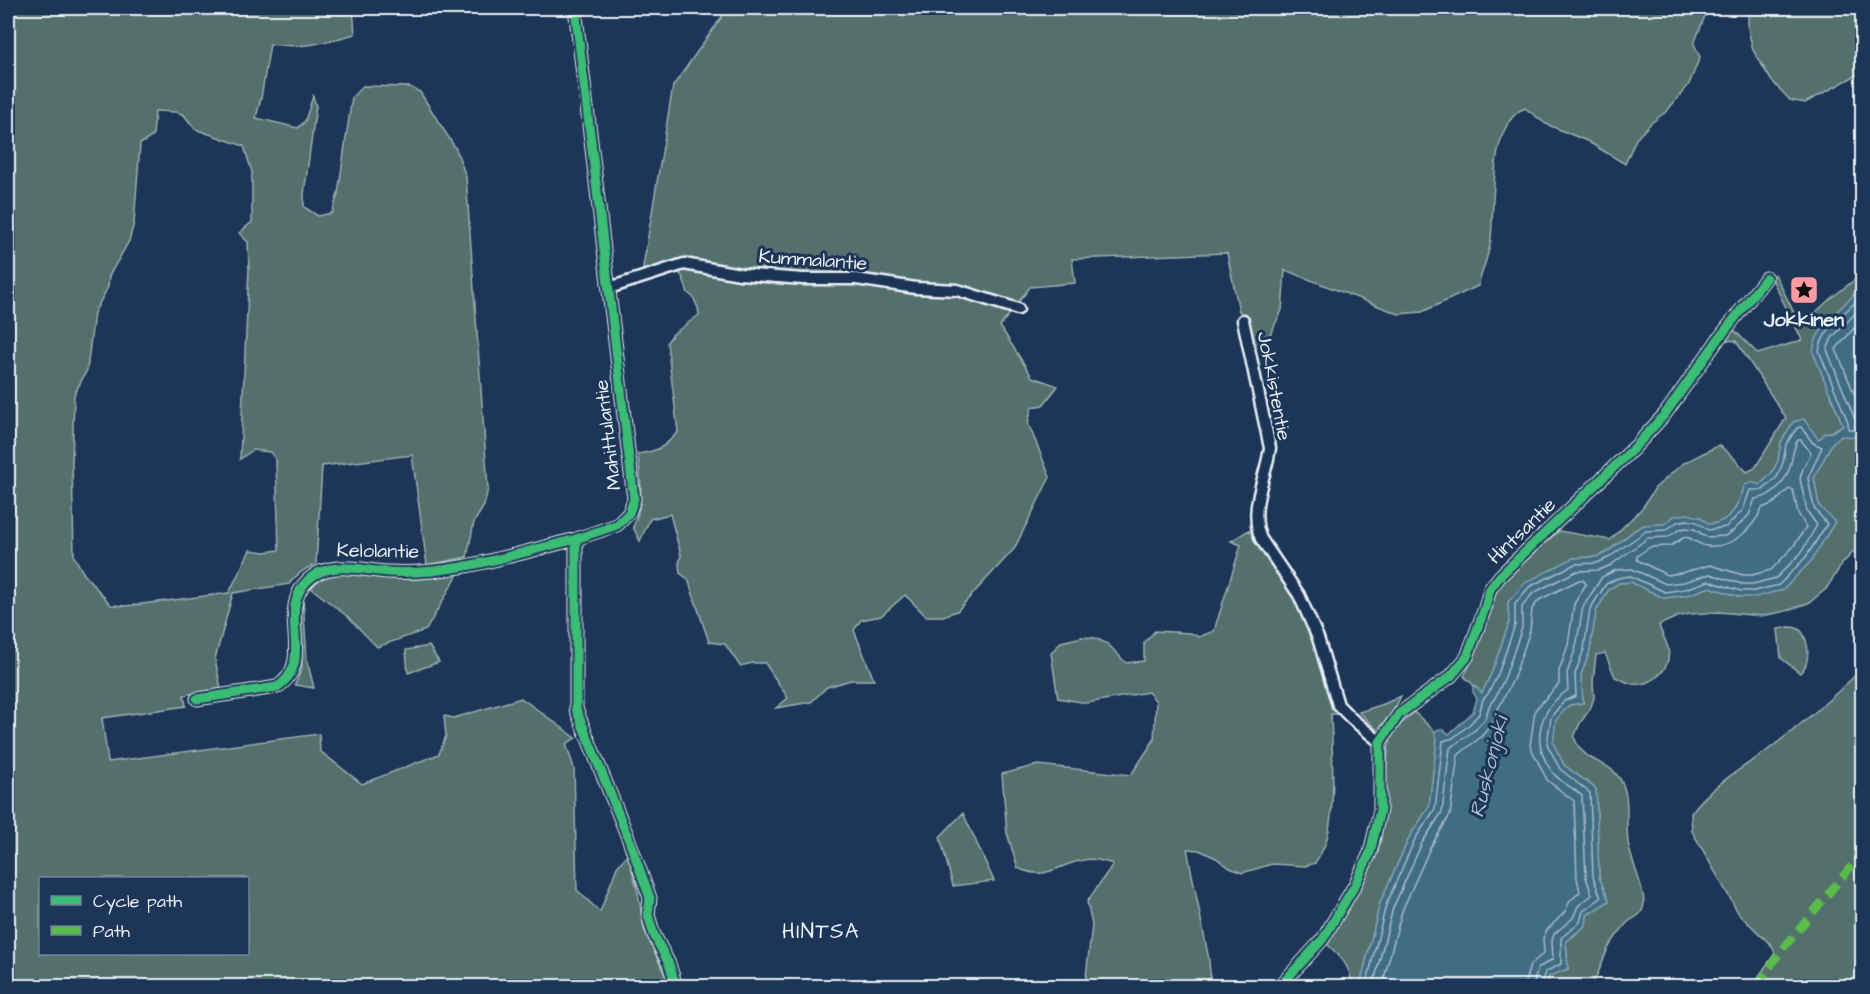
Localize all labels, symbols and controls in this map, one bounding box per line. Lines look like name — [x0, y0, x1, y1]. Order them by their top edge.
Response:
street label: Kummalantie — [758, 242, 868, 278]
place icon: Jokkinen — [1788, 274, 1820, 306]
place label: Jokkinen — [1763, 306, 1844, 334]
street label: Jokkistentie — [1250, 329, 1298, 443]
street label: Mahittulantie — [587, 378, 629, 492]
street label: Hintsantie — [1482, 491, 1563, 571]
street label: Kelolantie — [336, 536, 420, 566]
water label: Ruskonjoki — [1462, 711, 1516, 820]
legend — [39, 877, 249, 955]
text: Cycle path — [93, 889, 182, 915]
district label: HINTSA — [782, 917, 860, 946]
text: Path — [93, 919, 130, 944]

